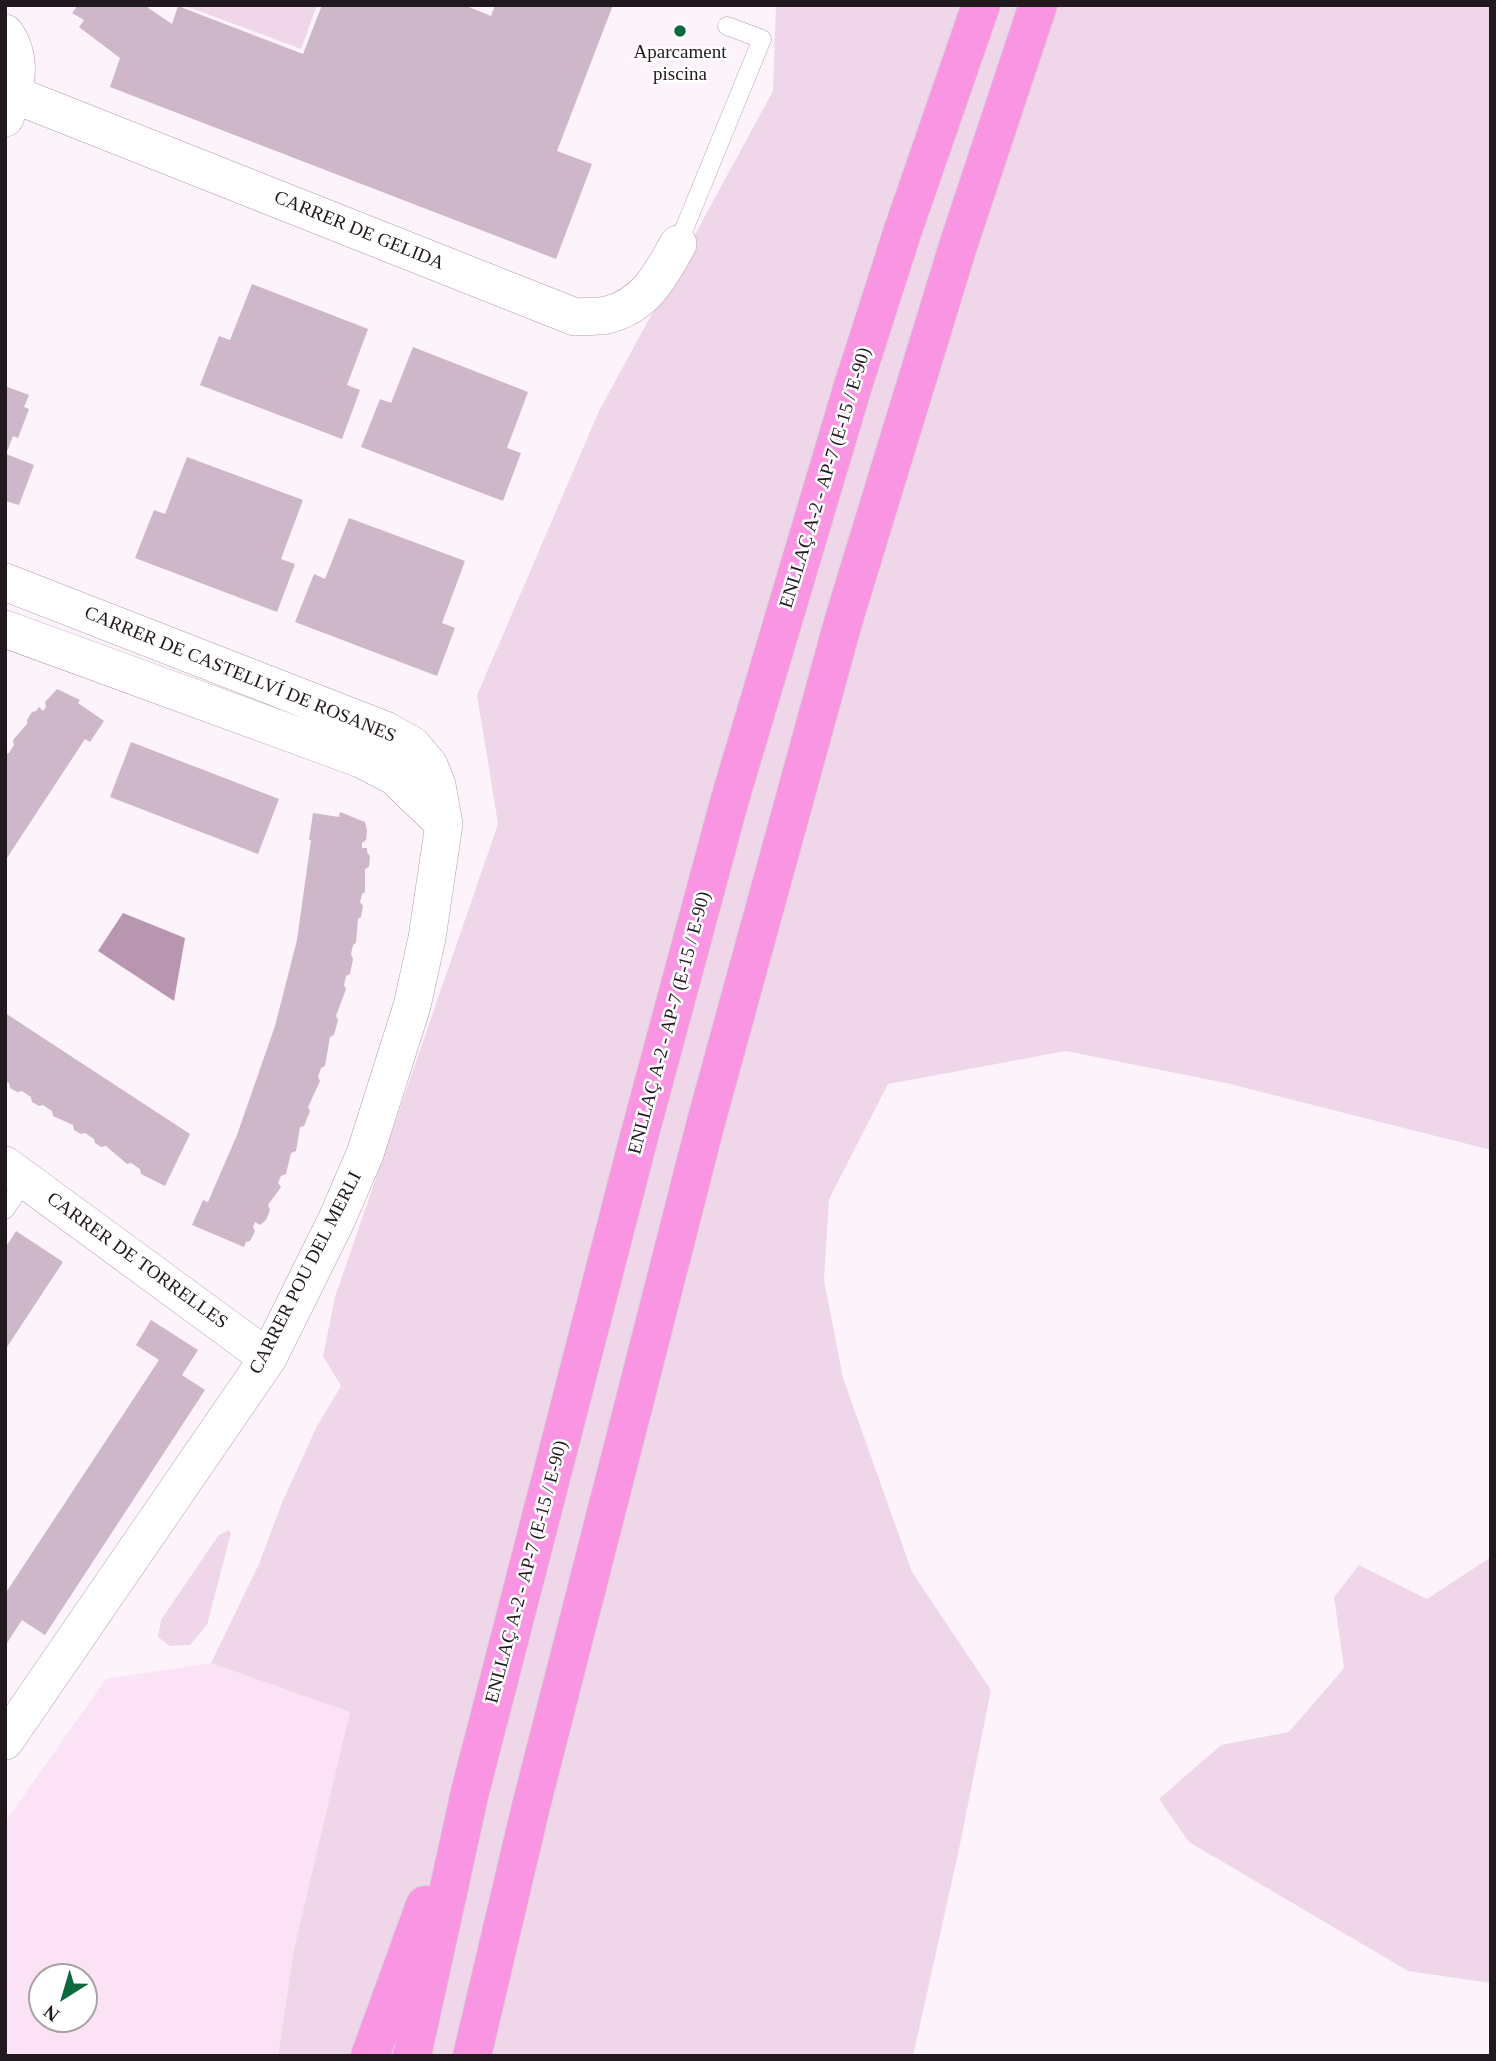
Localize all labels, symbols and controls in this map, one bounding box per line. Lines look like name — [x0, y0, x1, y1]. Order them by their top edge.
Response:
marker: Aparcament piscina — [672, 23, 688, 39]
place label: Aparcament piscina — [634, 42, 726, 86]
street label: CARRER DE GELIDA — [271, 186, 447, 276]
street label: ENLLAÇ A-2 - AP-7 (E-15 / E-90) — [775, 345, 877, 611]
street label: CARRER DE CASTELLVÍ DE ROSANES — [81, 602, 399, 748]
street label: ENLLAÇ A-2 - AP-7 (E-15 / E-90) — [624, 889, 716, 1157]
street label: CARRER POU DEL MERLI — [245, 1168, 367, 1378]
street label: CARRER DE TORRELLES — [42, 1188, 232, 1334]
street label: ENLLAÇ A-2 - AP-7 (E-15 / E-90) — [481, 1438, 573, 1706]
north arrow — [28, 1963, 98, 2033]
text: N — [39, 2001, 63, 2026]

